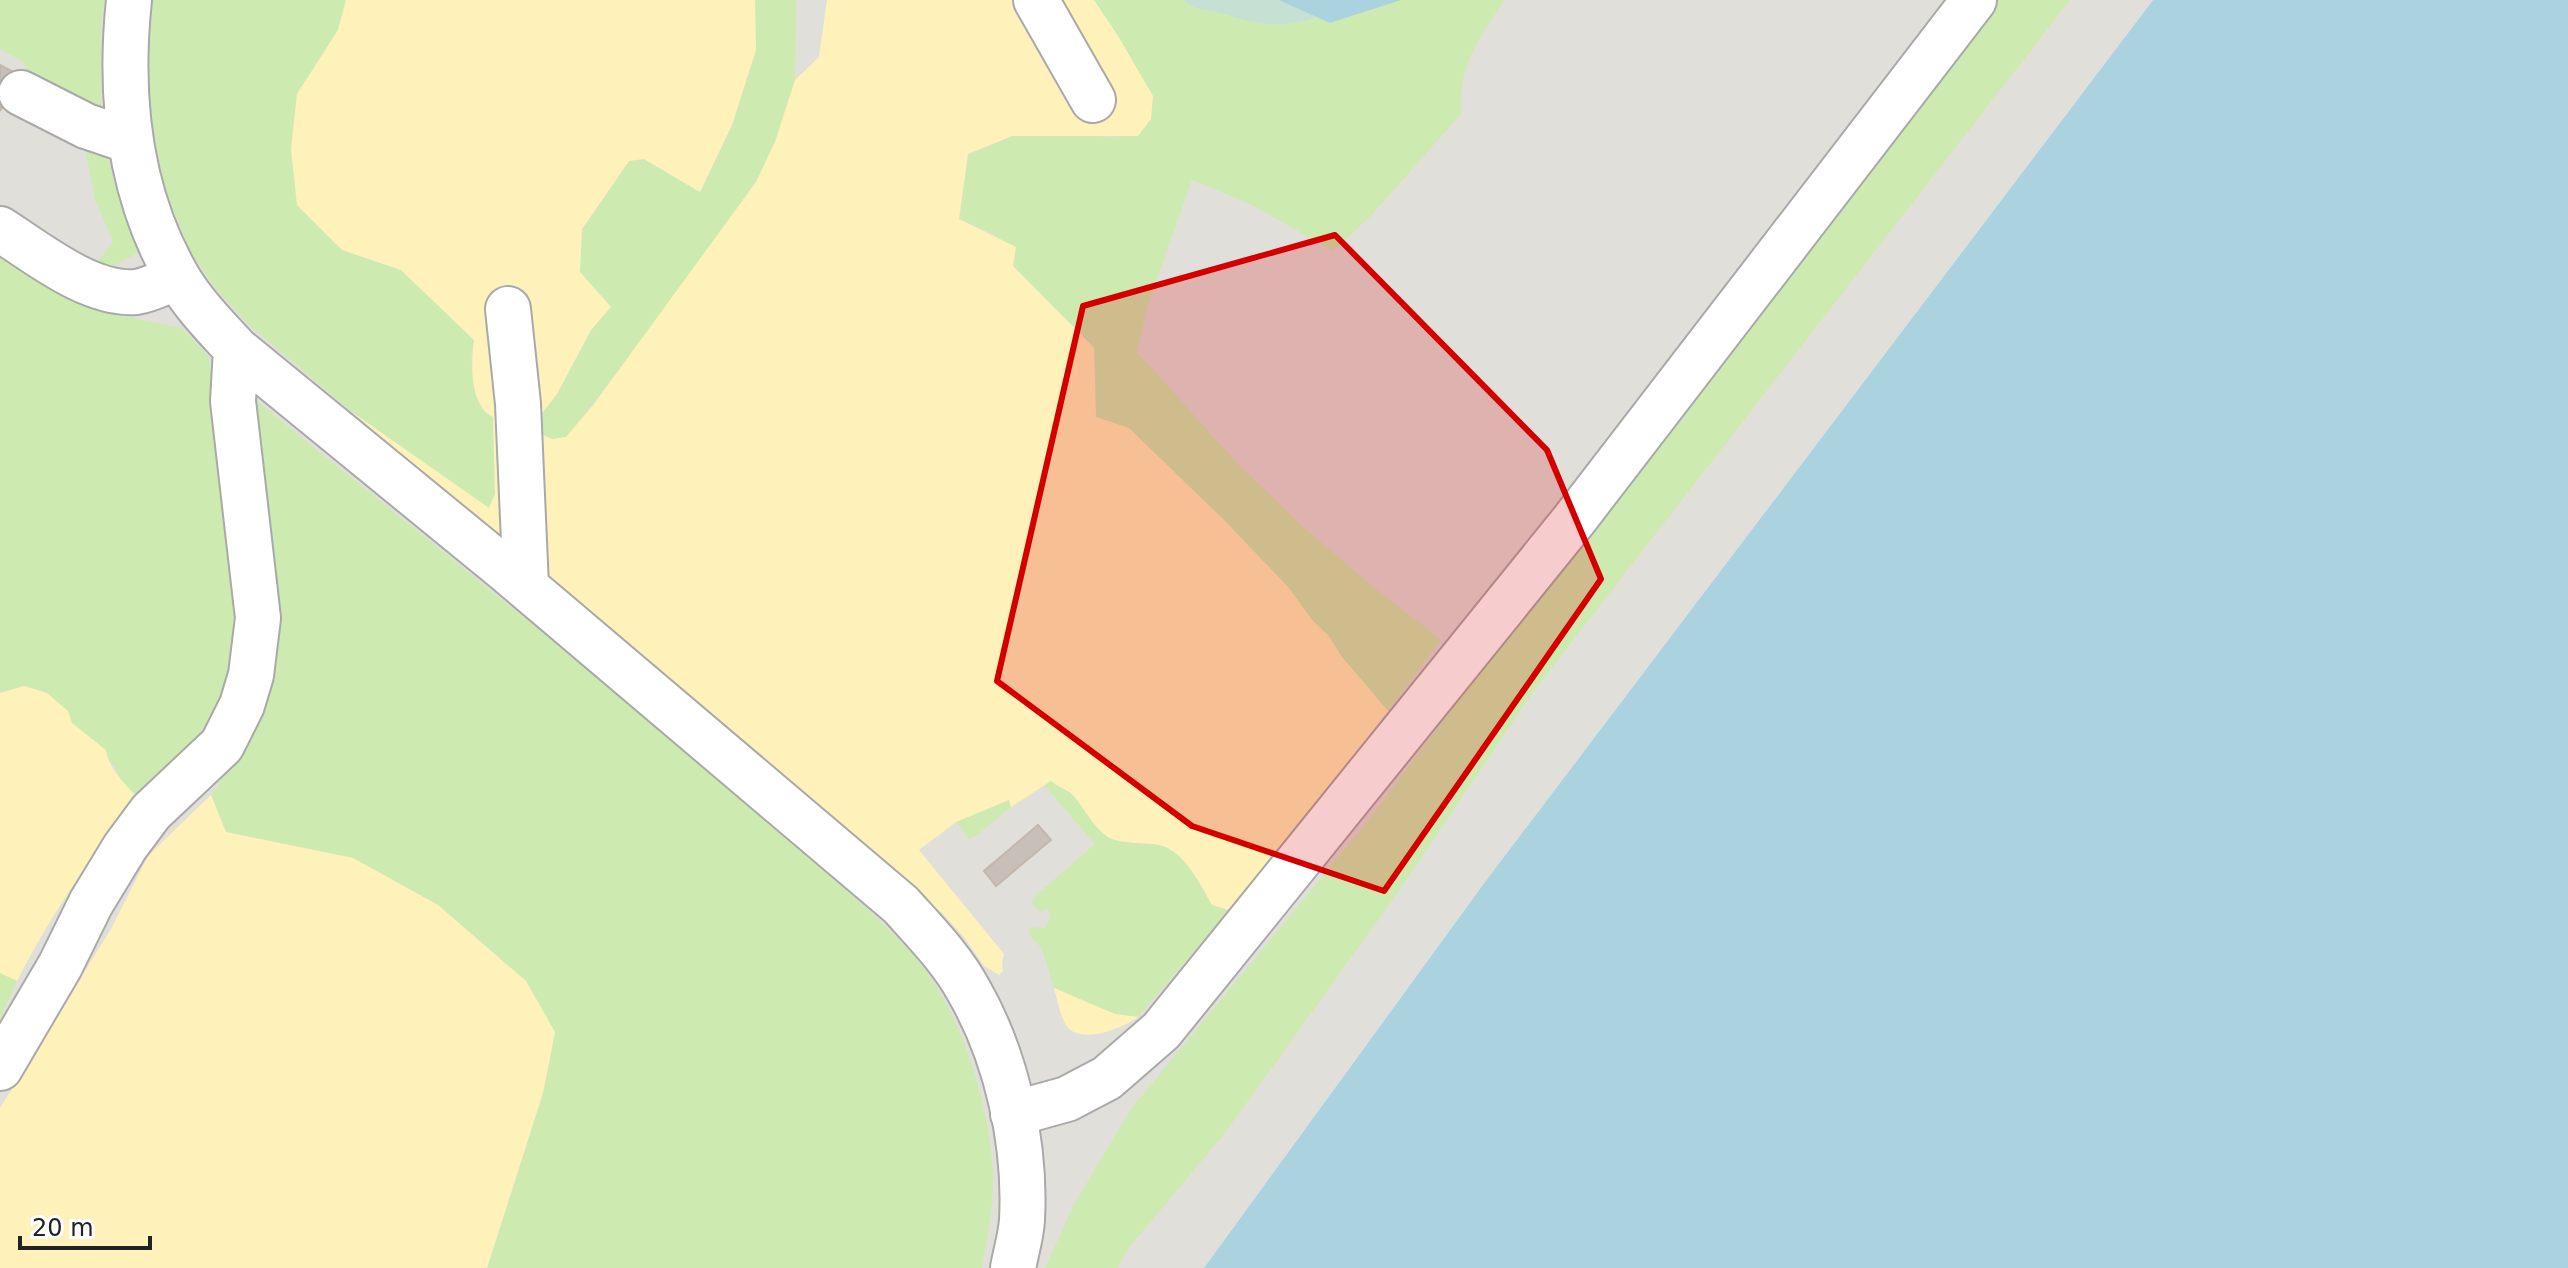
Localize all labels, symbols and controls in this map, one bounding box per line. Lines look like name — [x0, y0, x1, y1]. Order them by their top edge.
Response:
scale bar — [20, 1200, 150, 1250]
text: 20 m — [32, 1214, 94, 1242]

